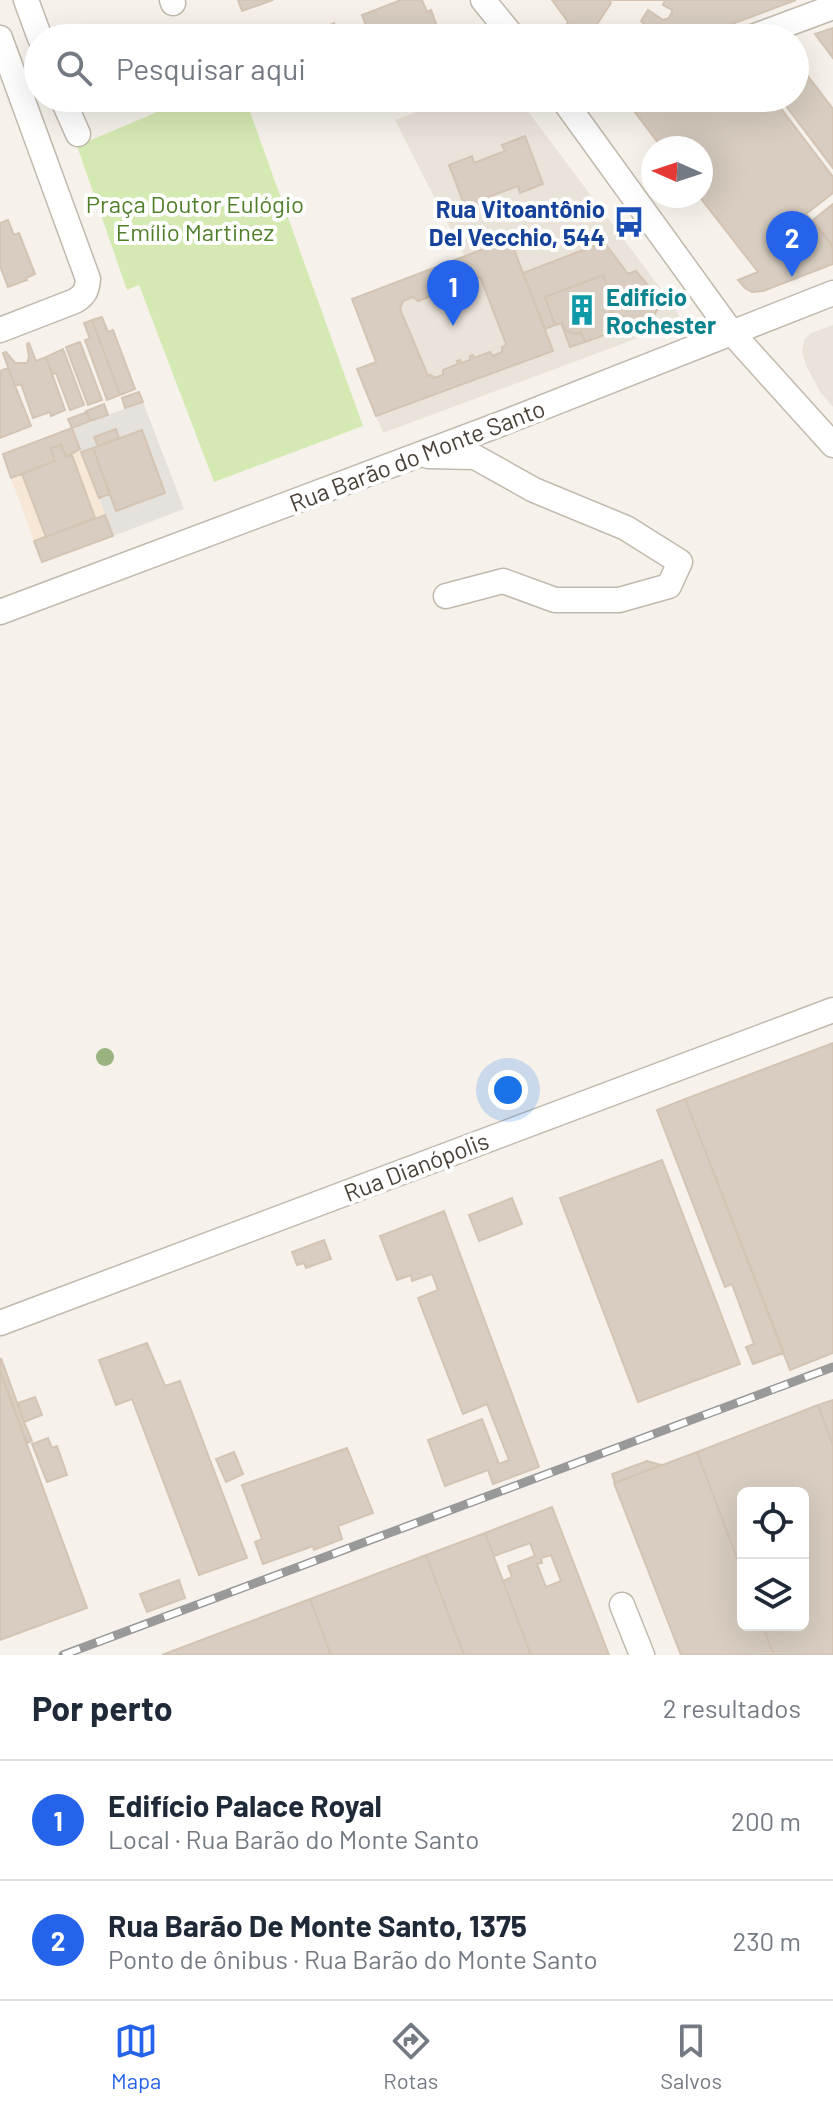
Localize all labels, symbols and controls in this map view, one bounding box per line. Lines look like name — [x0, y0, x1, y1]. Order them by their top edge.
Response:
search box — [24, 24, 809, 112]
icon: search — [52, 46, 96, 90]
text: Pesquisar aqui — [116, 50, 306, 86]
north arrow — [641, 136, 713, 208]
park label: Praça Doutor Eulógio Emílio Martinez — [86, 189, 304, 246]
place label: Rua Vitoantônio Del Vecchio, 544 — [429, 194, 605, 251]
bus stop icon: Rua Vitoantônio Del Vecchio, 544 — [612, 205, 646, 239]
pin: 2 — [766, 211, 818, 277]
pin: 1 — [427, 260, 479, 326]
place label: Edifício Rochester — [606, 282, 716, 339]
building icon: Edifício Rochester — [565, 293, 599, 327]
street label: Rua Barão do Monte Santo — [285, 393, 549, 517]
your location — [488, 1070, 528, 1110]
street label: Rua Dianópolis — [339, 1125, 493, 1207]
map controls — [737, 1487, 809, 1631]
button: locate — [737, 1487, 809, 1559]
button: layers — [737, 1559, 809, 1631]
text: Por perto — [32, 1687, 173, 1728]
text: 2 resultados — [663, 1692, 801, 1723]
text: Edifício Palace Royal — [108, 1787, 382, 1823]
text: 1 — [53, 1805, 63, 1836]
text: 200 m — [731, 1805, 801, 1836]
text: Local · Rua Barão do Monte Santo — [108, 1823, 479, 1854]
text: Rua Barão De Monte Santo, 1375 — [108, 1907, 527, 1943]
text: 2 — [51, 1925, 65, 1956]
text: 230 m — [732, 1925, 801, 1956]
text: Ponto de ônibus · Rua Barão do Monte Santo — [108, 1943, 598, 1974]
tab: Mapa — [111, 2019, 161, 2093]
tab: Rotas — [383, 2019, 438, 2093]
tab: Salvos — [660, 2019, 722, 2093]

